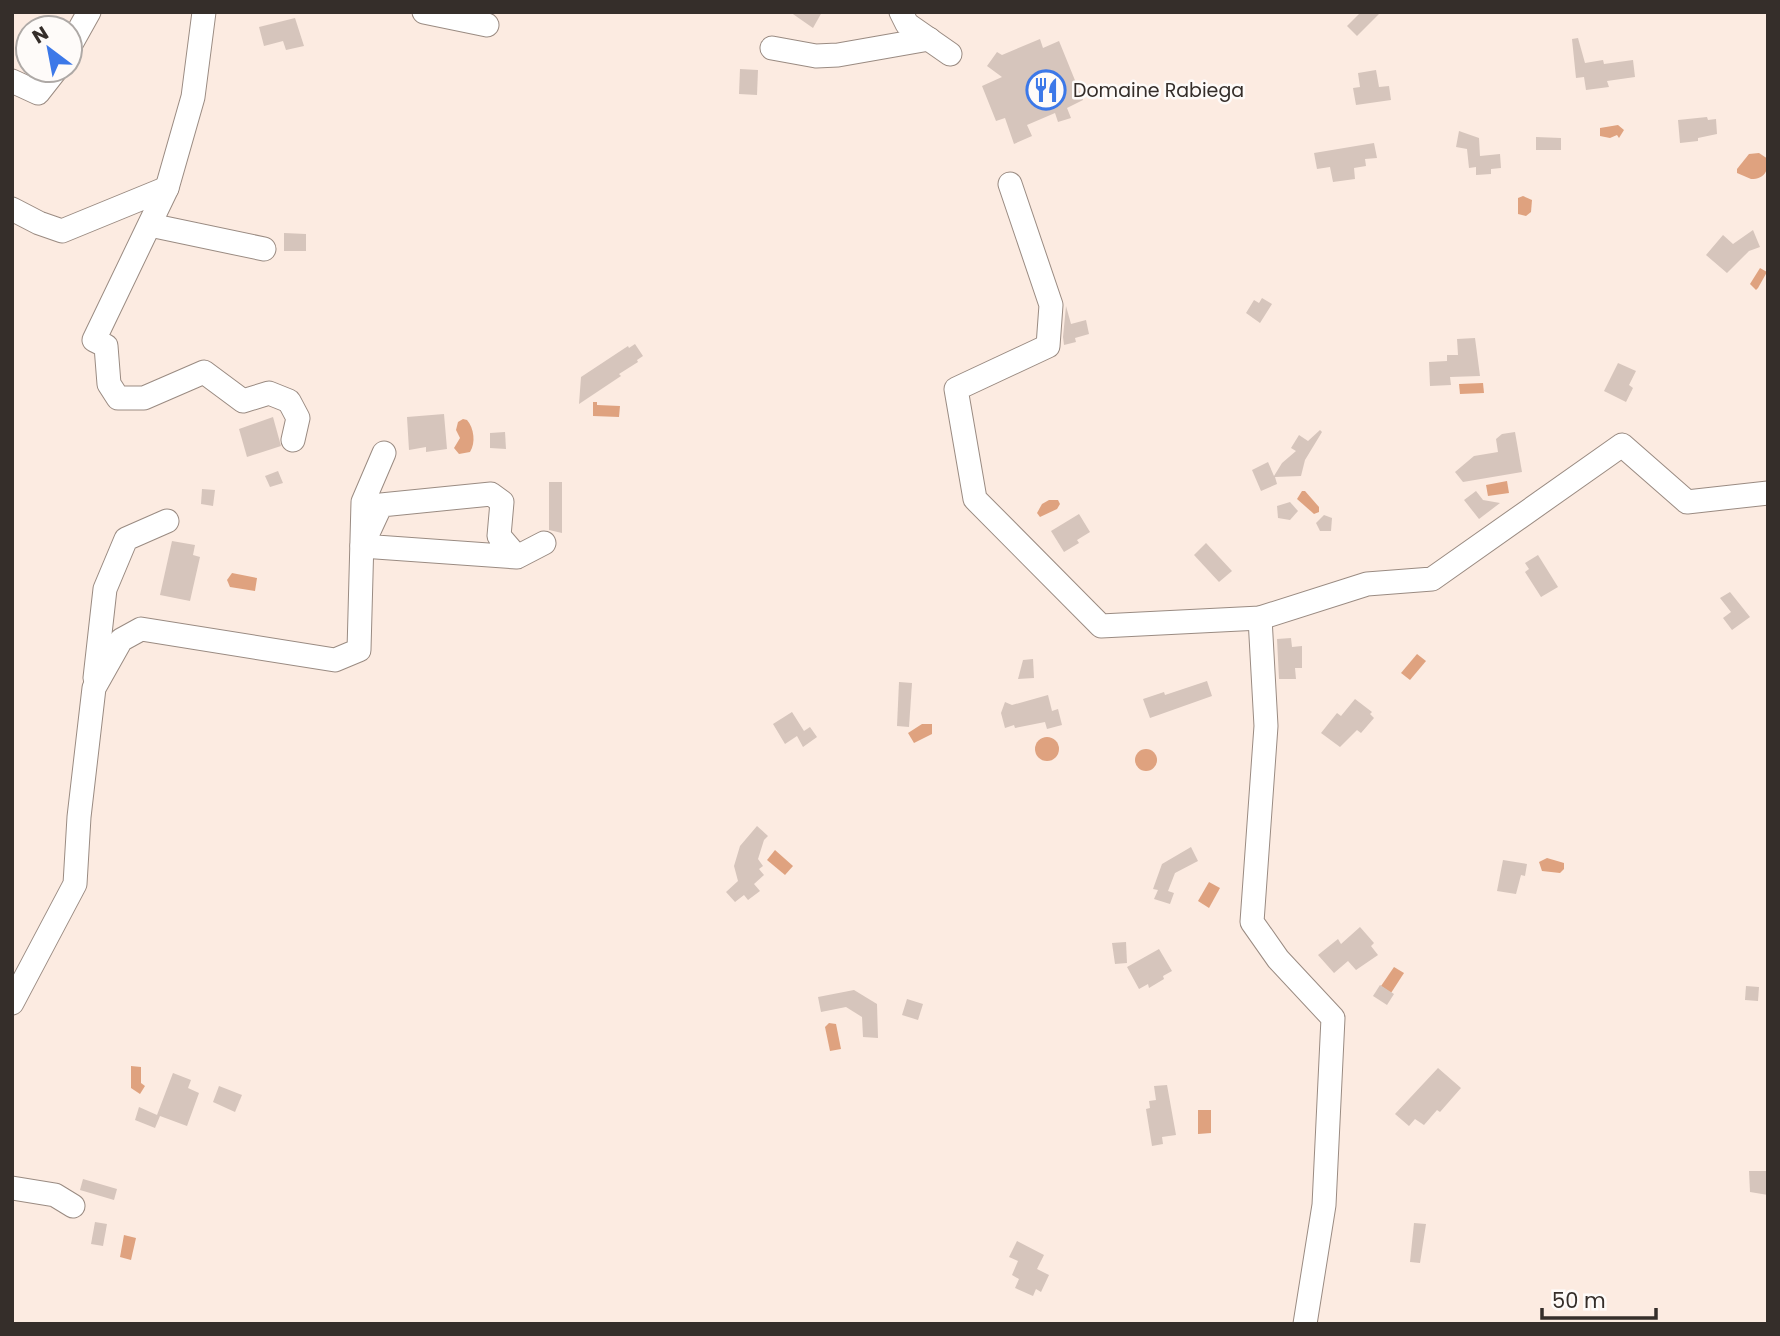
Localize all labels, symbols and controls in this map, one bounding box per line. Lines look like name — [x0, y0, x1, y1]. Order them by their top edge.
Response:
north arrow — [14, 14, 84, 84]
text: N — [27, 20, 53, 50]
restaurant icon: Domaine Rabiega — [1025, 69, 1067, 111]
place label: Domaine Rabiega — [1073, 77, 1244, 104]
scale bar — [1542, 1276, 1656, 1320]
text: 50 m — [1552, 1286, 1606, 1315]

